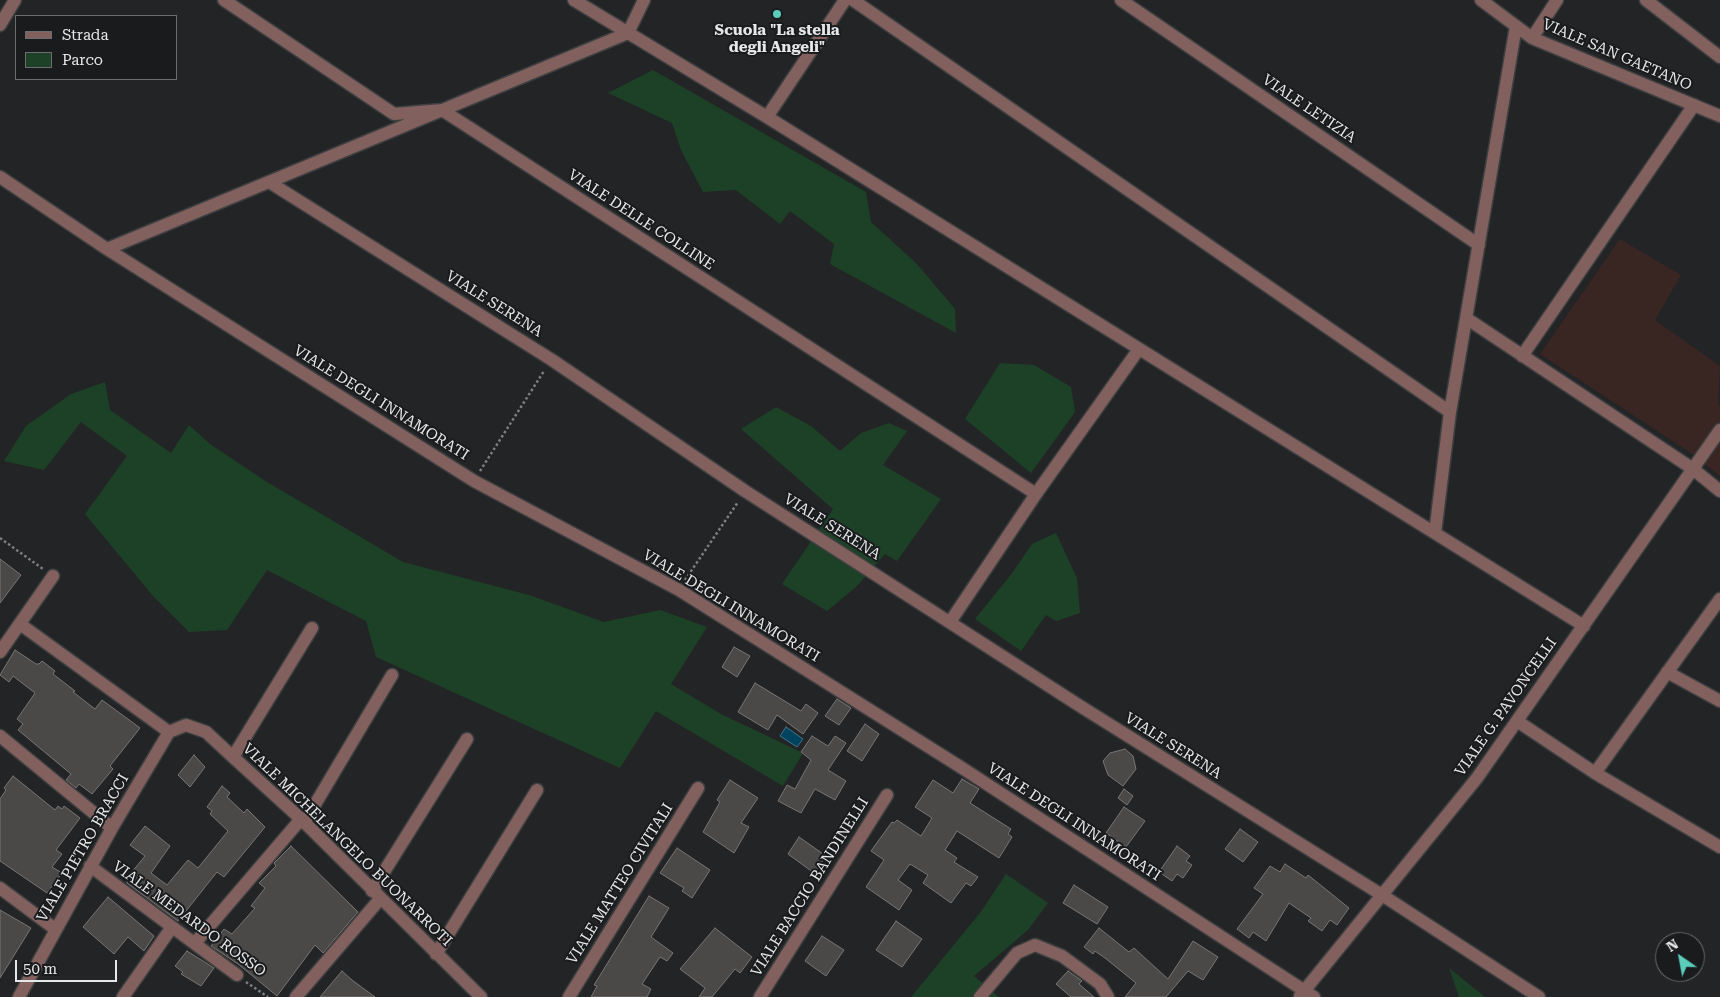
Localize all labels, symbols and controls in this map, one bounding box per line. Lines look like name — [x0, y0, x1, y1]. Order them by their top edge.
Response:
marker: Scuola "La stella degli Angeli" — [771, 8, 783, 20]
legend — [15, 15, 178, 80]
street label: VIALE SAN GAETANO — [1540, 15, 1694, 95]
place label: Scuola "La stella degli Angeli" — [714, 22, 840, 57]
text: Strada — [62, 26, 109, 44]
text: Parco — [62, 51, 103, 69]
street label: VIALE LETIZIA — [1259, 71, 1359, 147]
street label: VIALE DELLE COLLINE — [564, 166, 718, 274]
street label: VIALE SERENA — [442, 267, 546, 341]
street label: VIALE DEGLI INNAMORATI — [290, 342, 472, 464]
street label: VIALE SERENA — [780, 490, 884, 564]
street label: VIALE DEGLI INNAMORATI — [639, 546, 823, 666]
street label: VIALE G. PAVONCELLI — [1451, 634, 1561, 780]
street label: VIALE SERENA — [1121, 709, 1225, 783]
street label: VIALE MICHELANGELO BUONARROTI — [238, 740, 456, 950]
street label: VIALE DEGLI INNAMORATI — [984, 759, 1164, 885]
street label: VIALE PIETRO BRACCI — [33, 771, 133, 925]
street label: VIALE BACCIO BANDINELLI — [747, 794, 873, 980]
street label: VIALE MATTEO CIVITALI — [563, 800, 677, 968]
street label: VIALE MEDARDO ROSSO — [109, 857, 269, 981]
north arrow — [1655, 932, 1705, 982]
text: N — [1663, 936, 1681, 955]
scale bar — [18, 950, 120, 982]
text: 50 m — [23, 960, 57, 978]

